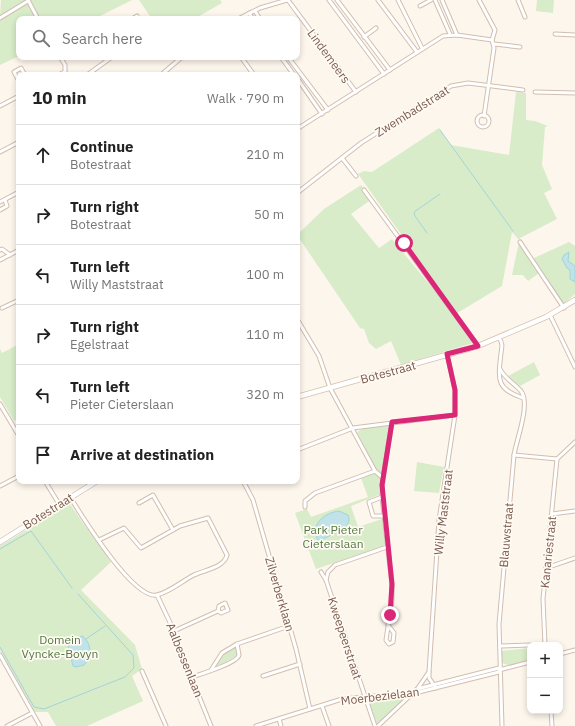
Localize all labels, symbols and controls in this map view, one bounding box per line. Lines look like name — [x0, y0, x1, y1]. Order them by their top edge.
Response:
search box — [16, 16, 300, 60]
street label: Lindemeers — [304, 26, 354, 86]
icon: search — [30, 27, 52, 49]
text: Search here — [62, 29, 142, 48]
street label: Zwembadstraat — [372, 82, 452, 140]
text: 10 min — [32, 87, 87, 109]
text: Walk · 790 m — [207, 90, 284, 107]
text: Continue — [70, 137, 134, 156]
icon: ahead — [32, 144, 54, 166]
text: 210 m — [246, 146, 284, 163]
text: Botestraat — [70, 156, 131, 173]
text: Turn right — [70, 197, 139, 216]
icon: right — [32, 204, 54, 226]
text: 50 m — [254, 206, 284, 223]
text: Botestraat — [70, 216, 131, 233]
route start — [395, 234, 413, 252]
text: Turn left — [70, 257, 130, 276]
icon: left — [32, 264, 54, 286]
text: 100 m — [246, 266, 284, 283]
text: Willy Maststraat — [70, 276, 164, 293]
text: Turn right — [70, 317, 139, 336]
icon: right — [32, 324, 54, 346]
text: 110 m — [246, 326, 284, 343]
text: Egelstraat — [70, 336, 129, 353]
street label: Botestraat — [359, 357, 417, 387]
text: Turn left — [70, 377, 130, 396]
icon: left — [32, 384, 54, 406]
text: 320 m — [246, 386, 284, 403]
text: Pieter Cieterslaan — [70, 396, 174, 413]
icon: arrive — [32, 444, 54, 466]
text: Arrive at destination — [70, 445, 214, 464]
street label: Willy Maststraat — [430, 468, 456, 556]
street label: Botestraat — [20, 490, 76, 532]
street label: Blauwstraat — [496, 502, 516, 568]
street label: Kanariestraat — [537, 515, 559, 589]
park label: Park Pieter Cieterslaan — [303, 522, 363, 551]
street label: Zilverberklaan — [262, 555, 298, 633]
street label: Kweepeerstraat — [325, 595, 365, 681]
route end — [381, 606, 399, 624]
street label: Aalbessenlaan — [163, 621, 207, 699]
park label: Domein Vyncke-Bovyn — [22, 632, 98, 661]
map controls — [527, 642, 563, 714]
button: + — [527, 642, 563, 678]
button: − — [527, 678, 563, 714]
street label: Moerbezielaan — [340, 684, 420, 708]

